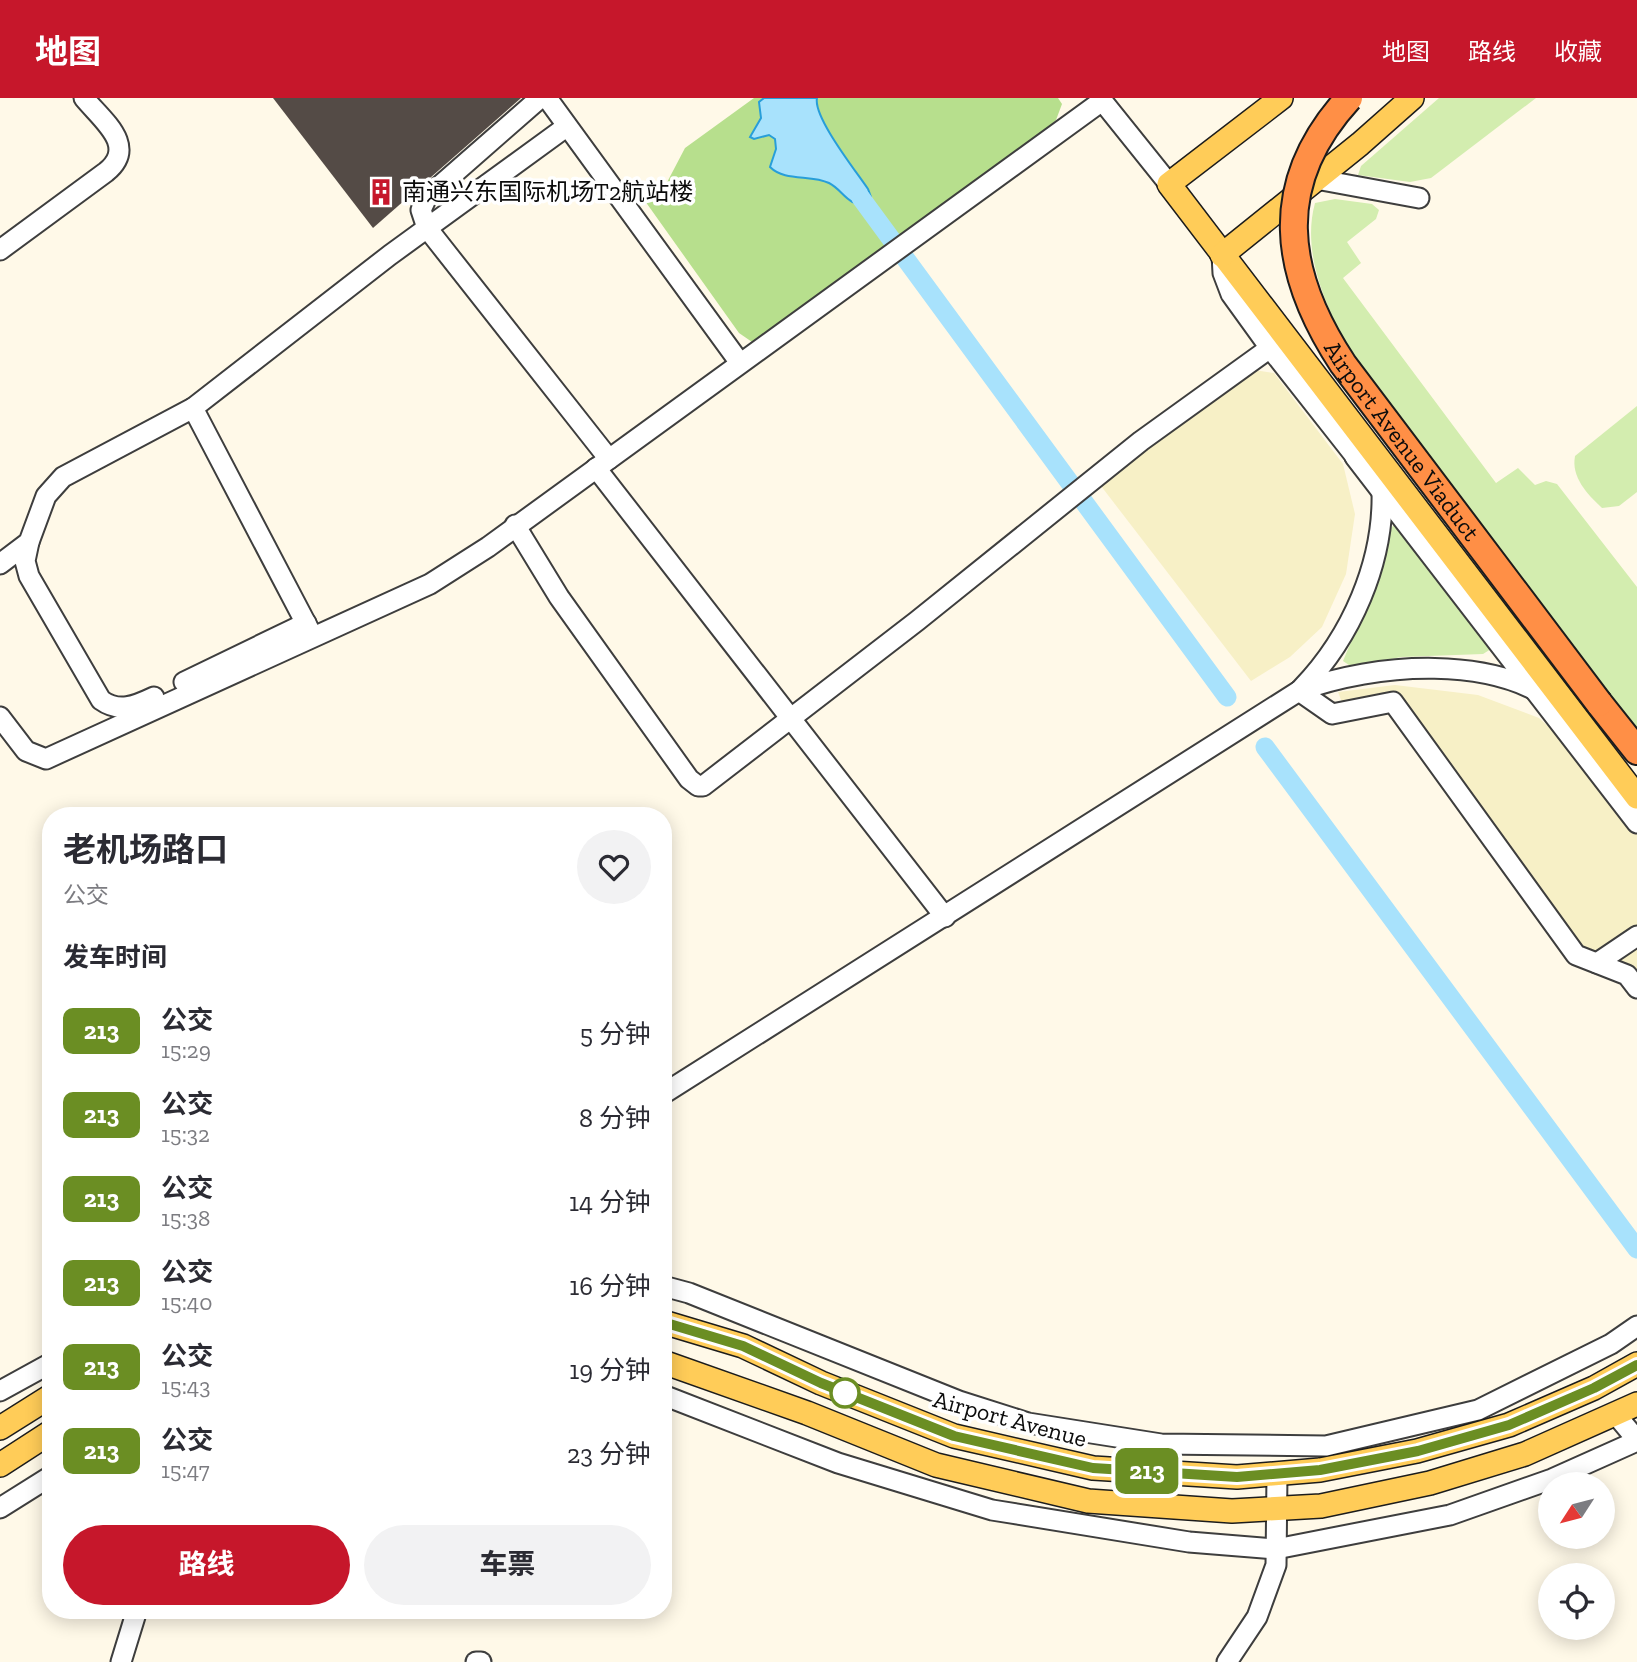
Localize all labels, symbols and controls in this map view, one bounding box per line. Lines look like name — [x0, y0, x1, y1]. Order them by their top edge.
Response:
text: 地图 — [35, 32, 101, 71]
text: 地图 — [1382, 37, 1430, 66]
text: 路线 — [1468, 37, 1516, 66]
text: 收藏 — [1554, 37, 1602, 66]
building icon: 南通兴东国际机场T2航站楼 — [366, 177, 396, 207]
place label: 南通兴东国际机场T2航站楼 — [402, 177, 693, 206]
street label: Airport Avenue Viaduct — [1318, 335, 1486, 546]
text: 老机场路口 — [63, 830, 228, 869]
button: heart — [577, 830, 651, 904]
text: 公交 — [63, 881, 109, 909]
text: 发车时间 — [63, 941, 167, 973]
text: 公交 — [161, 1004, 213, 1036]
text: 213 — [84, 1016, 119, 1045]
text: 5 分钟 — [580, 1018, 651, 1050]
text: 15:29 — [161, 1036, 211, 1064]
text: 公交 — [161, 1088, 213, 1120]
text: 213 — [84, 1100, 119, 1129]
text: 8 分钟 — [579, 1102, 651, 1134]
text: 15:32 — [161, 1120, 210, 1148]
text: 公交 — [161, 1172, 213, 1204]
text: 213 — [84, 1184, 119, 1213]
text: 14 分钟 — [569, 1186, 651, 1218]
text: 15:38 — [161, 1204, 210, 1232]
text: 公交 — [161, 1256, 213, 1288]
text: 213 — [84, 1268, 119, 1297]
text: 16 分钟 — [569, 1270, 651, 1302]
text: 15:40 — [161, 1288, 212, 1316]
text: 公交 — [161, 1340, 213, 1372]
text: 213 — [84, 1352, 119, 1381]
text: 19 分钟 — [569, 1354, 651, 1386]
text: 15:43 — [161, 1372, 210, 1400]
unlabelled marker — [830, 1378, 860, 1408]
street label: Airport Avenue — [930, 1384, 1090, 1453]
text: 公交 — [161, 1424, 213, 1456]
text: 213 — [84, 1436, 119, 1465]
text: 23 分钟 — [567, 1438, 651, 1470]
line badge: 213 — [1107, 1448, 1187, 1494]
text: 15:47 — [161, 1456, 210, 1484]
text: 213 — [1129, 1456, 1165, 1485]
north arrow — [1538, 1472, 1615, 1549]
map controls — [1538, 1472, 1615, 1640]
button: 路线 — [63, 1525, 350, 1605]
button: 车票 — [364, 1525, 651, 1605]
button: locate — [1538, 1563, 1615, 1640]

